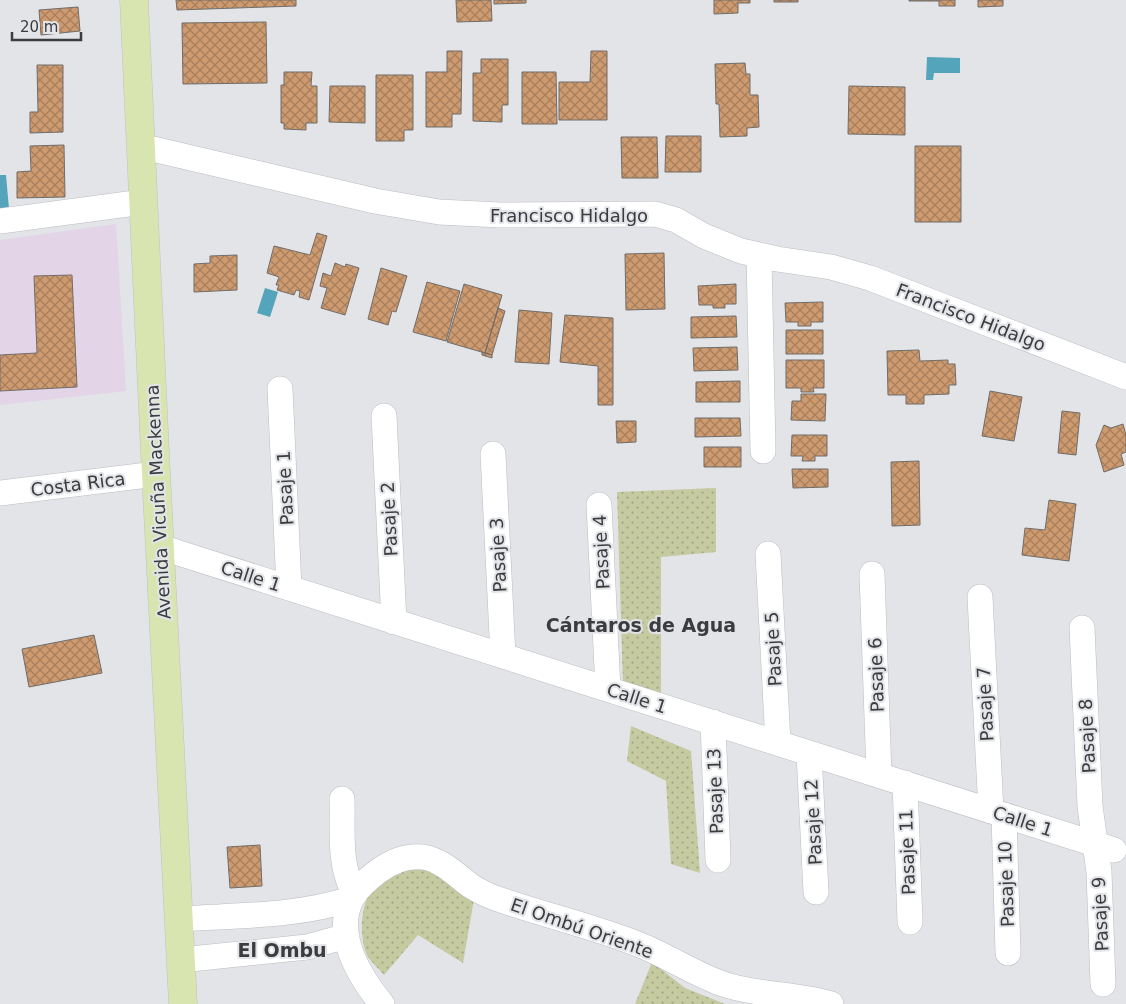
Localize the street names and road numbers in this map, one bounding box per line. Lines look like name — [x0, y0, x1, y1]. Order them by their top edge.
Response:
street label: Francisco Hidalgo — [490, 205, 648, 226]
street label: Francisco Hidalgo — [893, 279, 1049, 355]
street label: Avenida Vicuña Mackenna — [141, 384, 175, 620]
street label: Pasaje 1 — [273, 450, 297, 526]
street label: Costa Rica — [29, 468, 127, 500]
street label: Pasaje 2 — [377, 481, 401, 557]
street label: Pasaje 4 — [589, 514, 613, 590]
street label: Pasaje 3 — [486, 517, 510, 593]
street label: Calle 1 — [218, 556, 284, 596]
street label: Pasaje 5 — [761, 611, 785, 687]
street label: Pasaje 6 — [864, 637, 888, 713]
street label: Pasaje 7 — [973, 666, 997, 742]
street label: Calle 1 — [604, 678, 670, 718]
street label: Pasaje 8 — [1075, 698, 1099, 774]
street label: Pasaje 13 — [703, 748, 727, 834]
street label: Pasaje 12 — [800, 778, 826, 866]
street label: Calle 1 — [990, 801, 1056, 841]
street label: Pasaje 11 — [895, 809, 919, 895]
street label: Pasaje 10 — [994, 841, 1018, 927]
street label: Pasaje 9 — [1088, 876, 1112, 952]
street label: El Ombú Oriente — [508, 894, 656, 962]

